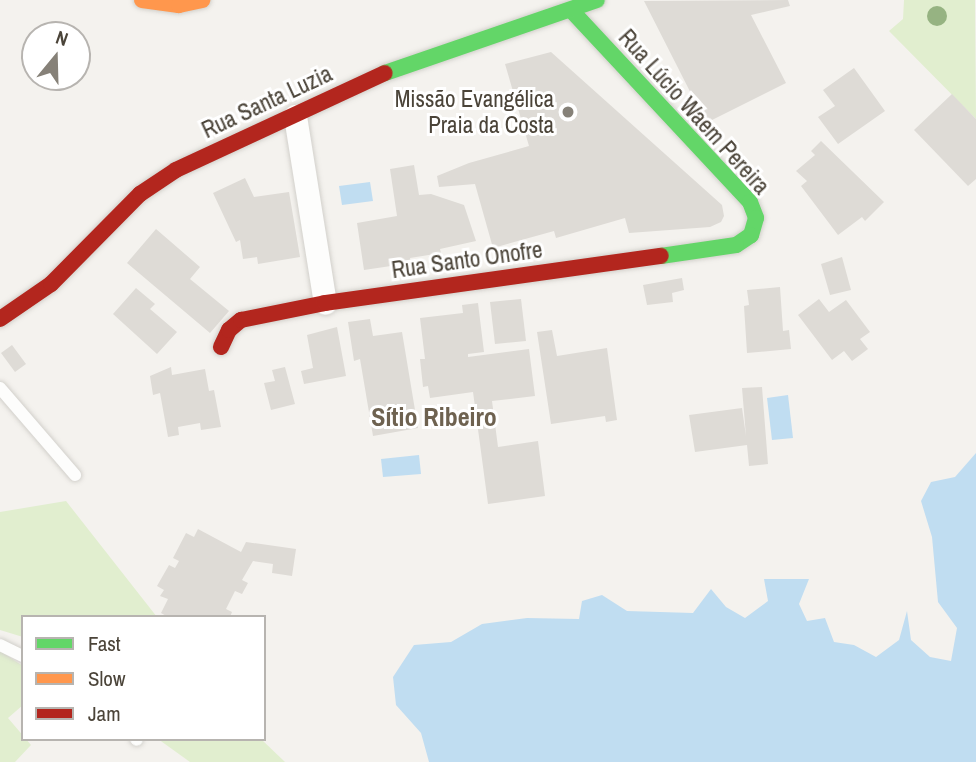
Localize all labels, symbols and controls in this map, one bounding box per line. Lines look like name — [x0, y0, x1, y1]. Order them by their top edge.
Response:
north arrow — [21, 21, 91, 91]
text: N — [53, 24, 72, 52]
street label: Rua Lúcio Waem Pereira — [613, 24, 775, 200]
street label: Rua Santa Luzia — [197, 60, 337, 144]
place label: Missão Evangélica Praia da Costa — [395, 85, 554, 139]
marker: Missão Evangélica Praia da Costa — [560, 104, 576, 120]
street label: Rua Santo Onofre — [390, 236, 544, 284]
district label: Sítio Ribeiro — [371, 401, 497, 433]
legend — [21, 615, 266, 741]
text: Fast — [88, 629, 121, 658]
text: Slow — [88, 664, 125, 693]
text: Jam — [88, 699, 121, 728]

